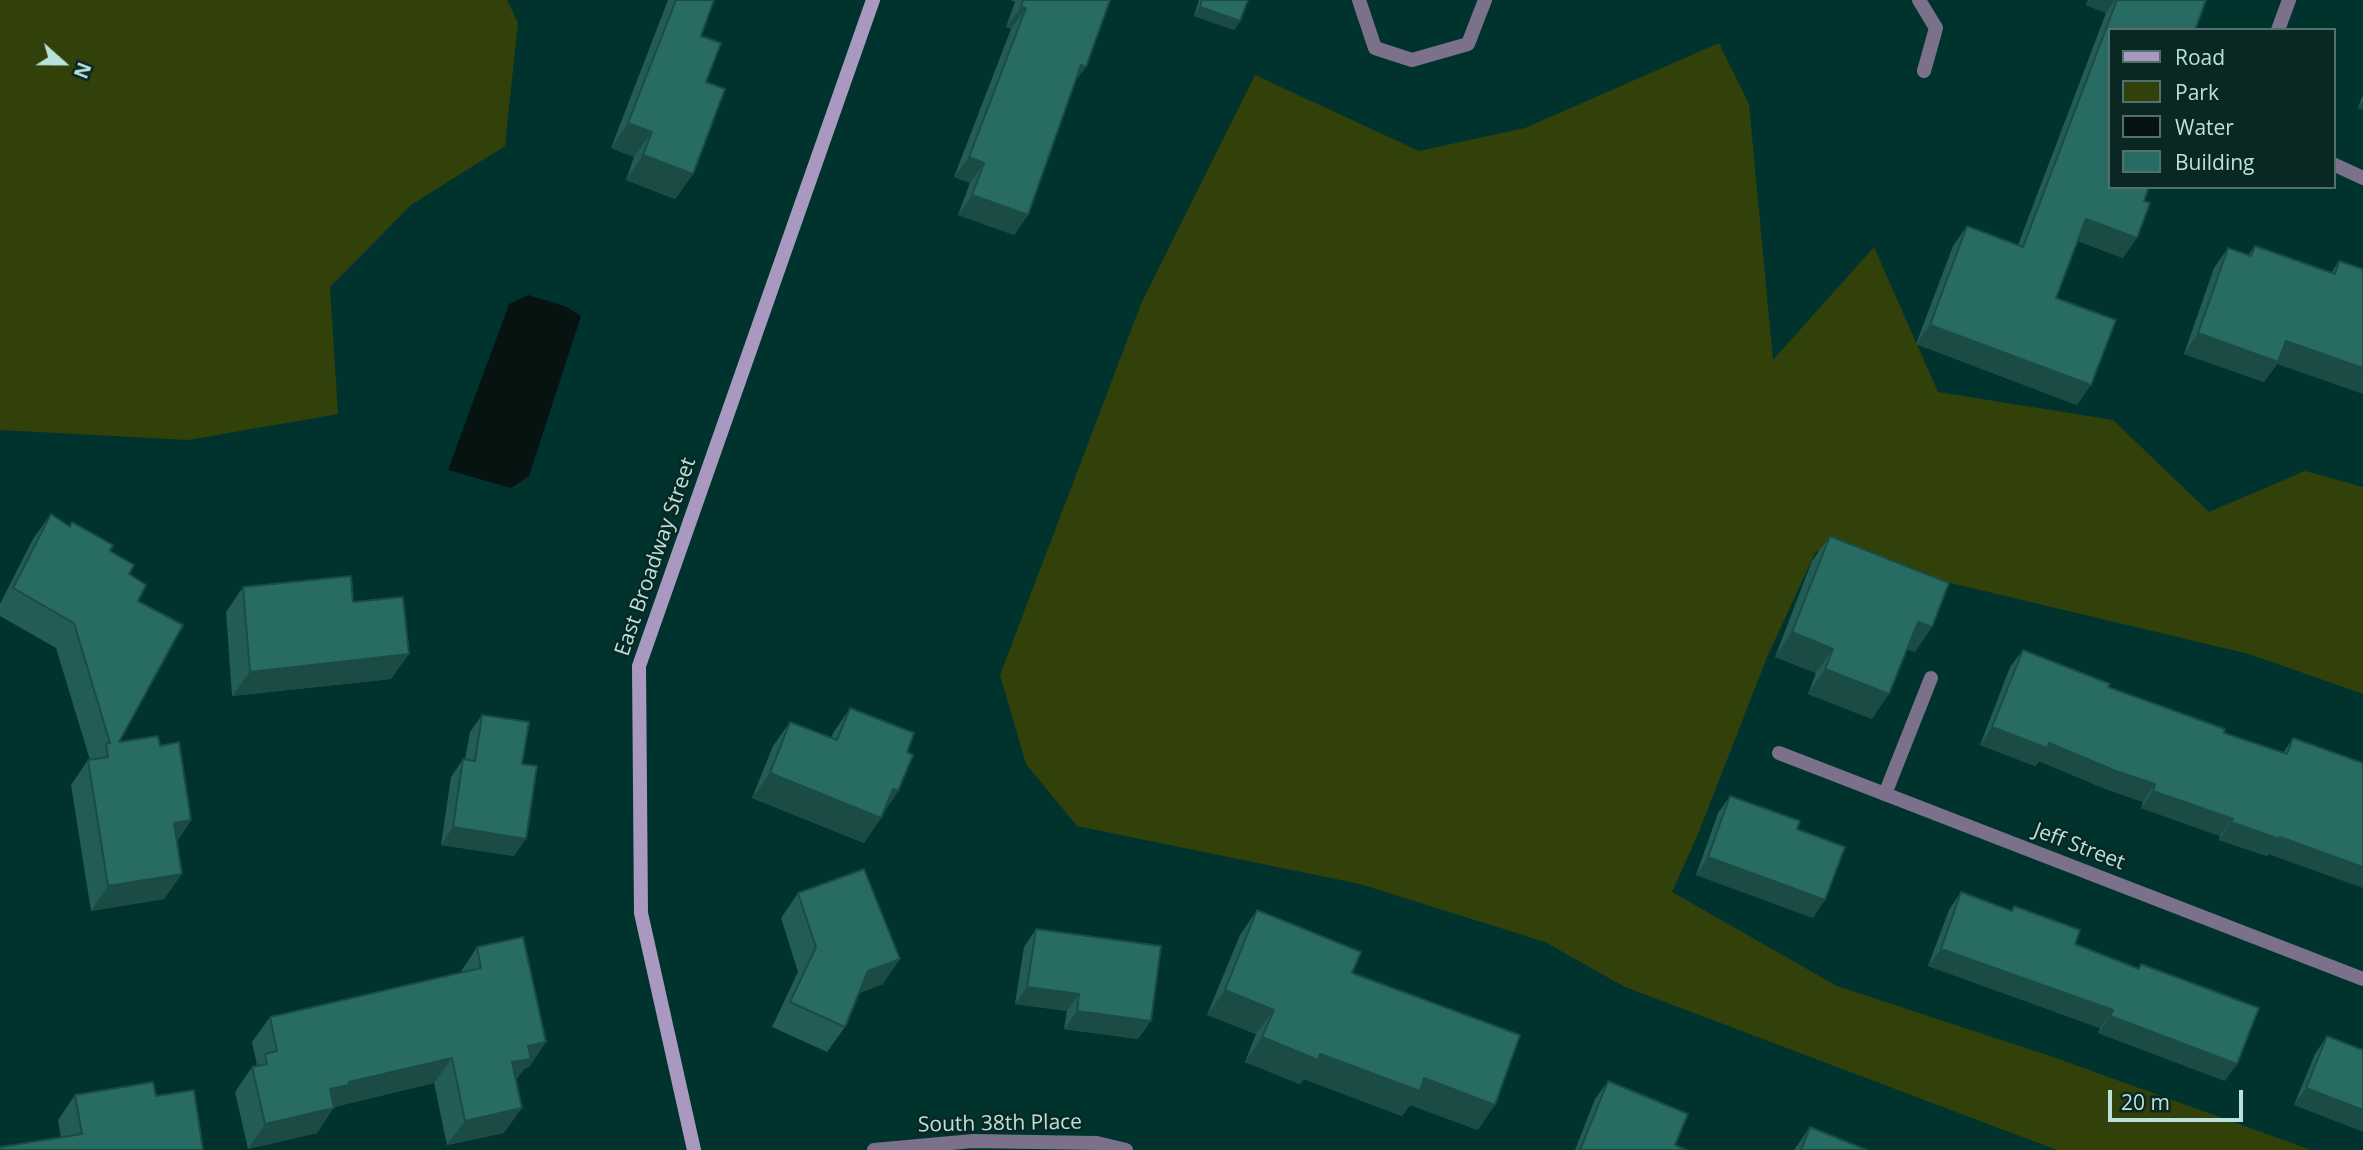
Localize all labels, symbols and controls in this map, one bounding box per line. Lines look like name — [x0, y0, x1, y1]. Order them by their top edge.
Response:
north arrow — [28, 28, 98, 98]
legend — [2108, 28, 2335, 189]
text: Road — [2175, 43, 2225, 71]
text: N — [68, 59, 98, 82]
text: Park — [2175, 78, 2219, 106]
text: Water — [2175, 113, 2234, 141]
text: Building — [2175, 148, 2254, 176]
street label: East Broadway Street — [610, 454, 702, 660]
street label: Jeff Street — [2030, 818, 2128, 876]
scale bar — [2111, 1076, 2246, 1120]
text: 20 m — [2121, 1088, 2170, 1116]
street label: South 38th Place — [918, 1110, 1082, 1138]

